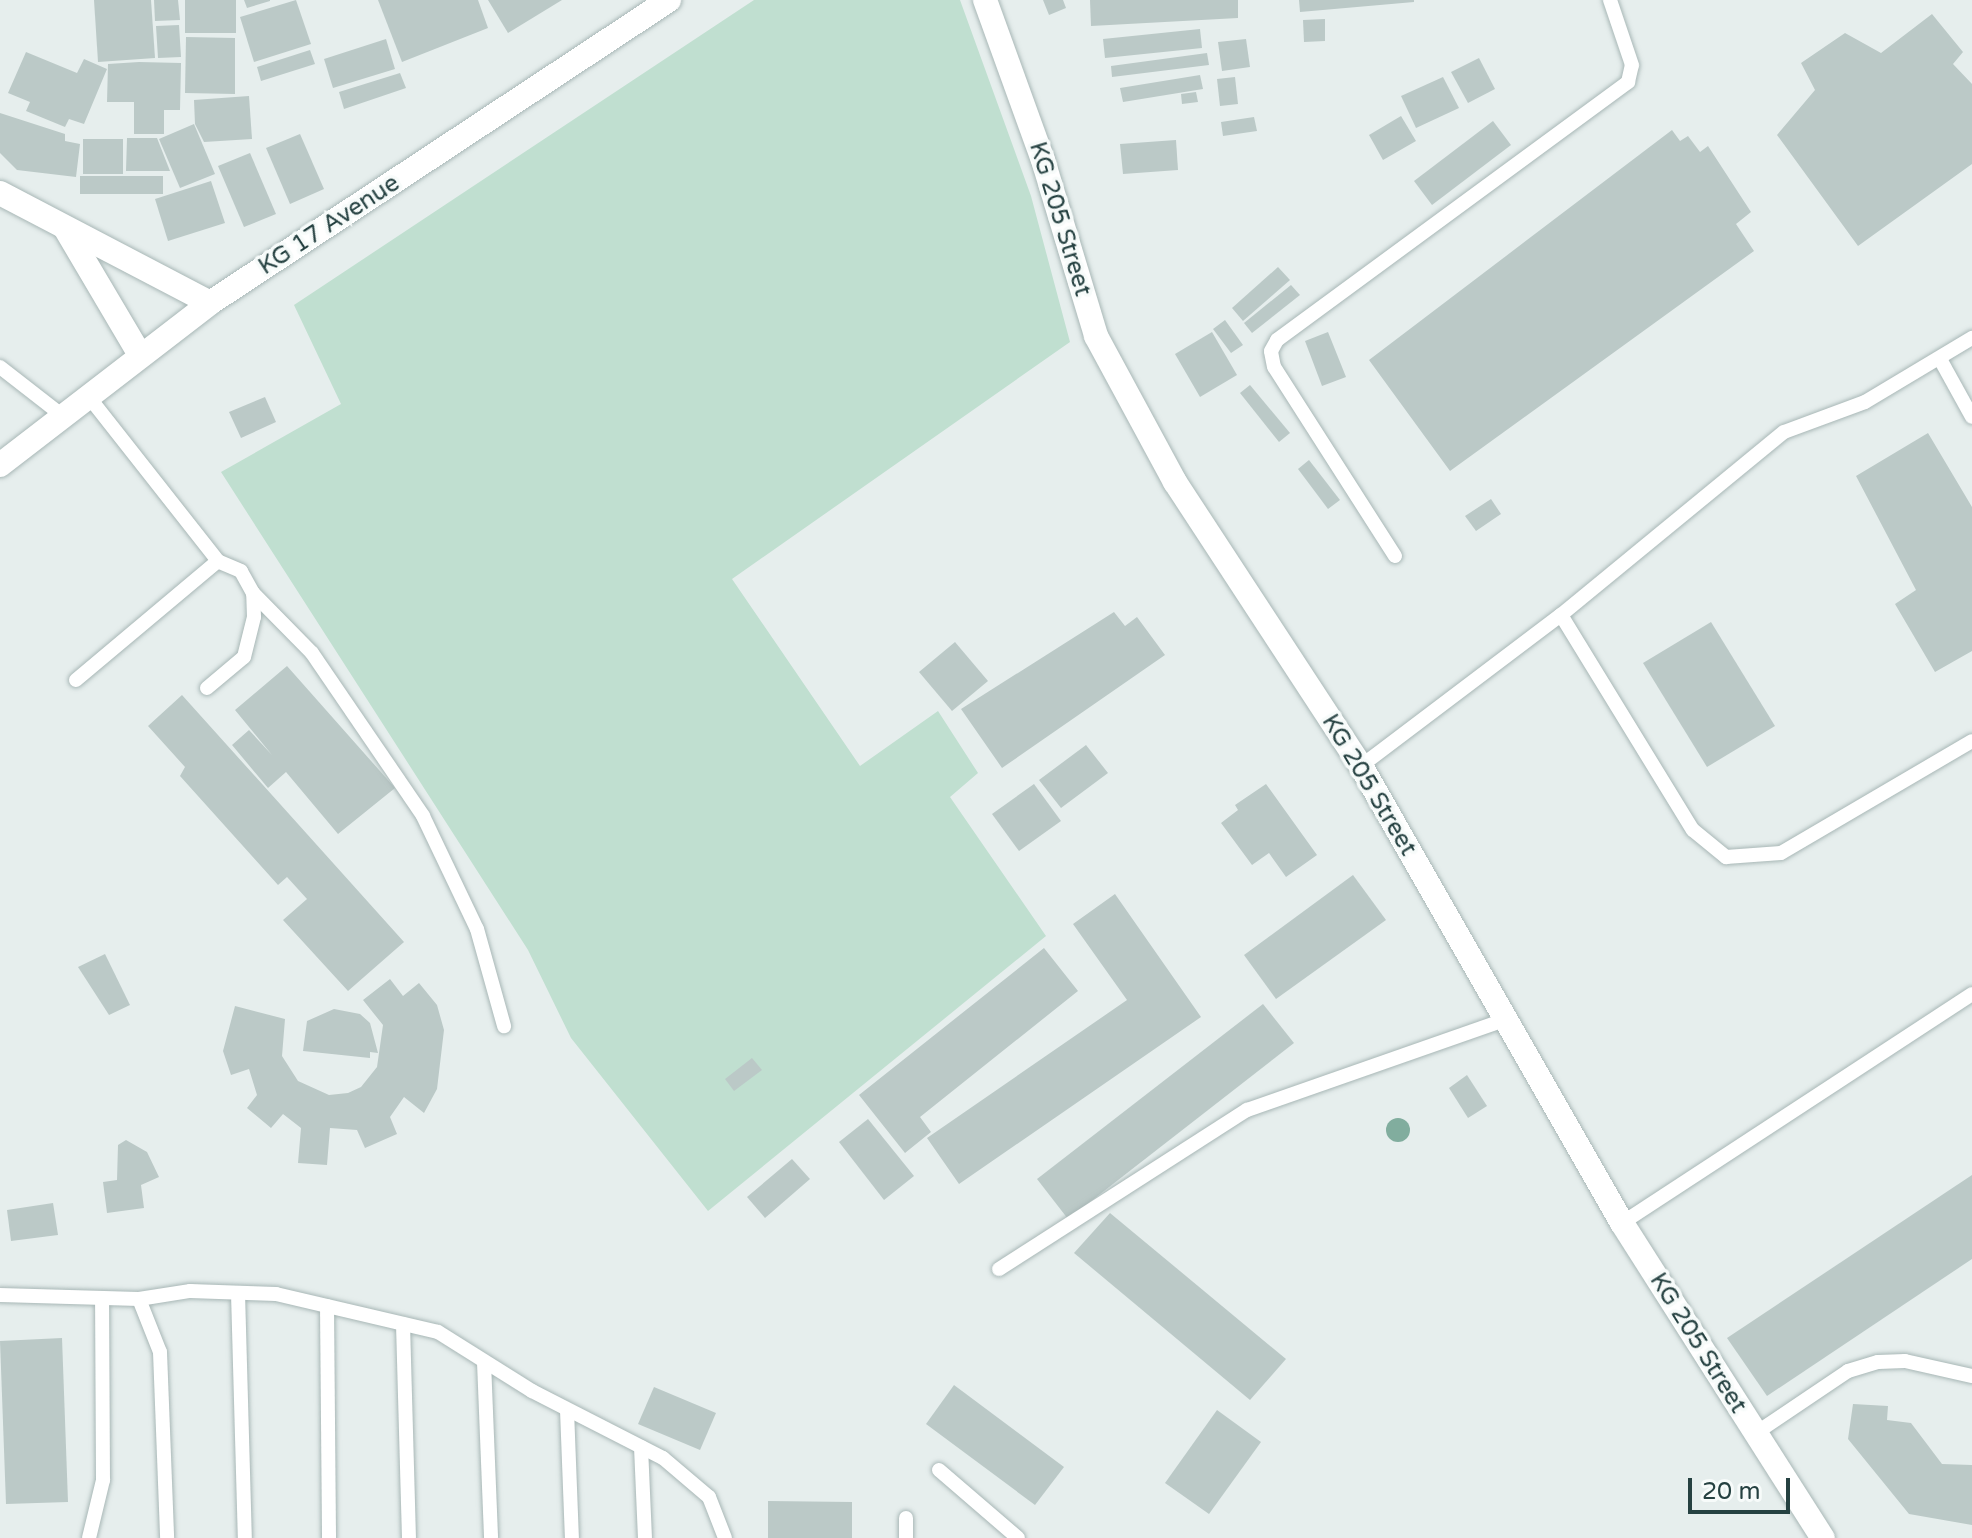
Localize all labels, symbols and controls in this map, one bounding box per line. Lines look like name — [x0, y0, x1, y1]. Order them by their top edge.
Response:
street label: KG 205 Street — [1023, 138, 1097, 300]
street label: KG 17 Avenue — [253, 169, 405, 281]
street label: KG 205 Street — [1316, 709, 1422, 861]
street label: KG 205 Street — [1643, 1268, 1753, 1418]
scale bar — [1692, 1462, 1794, 1512]
text: 20 m — [1702, 1477, 1760, 1506]

